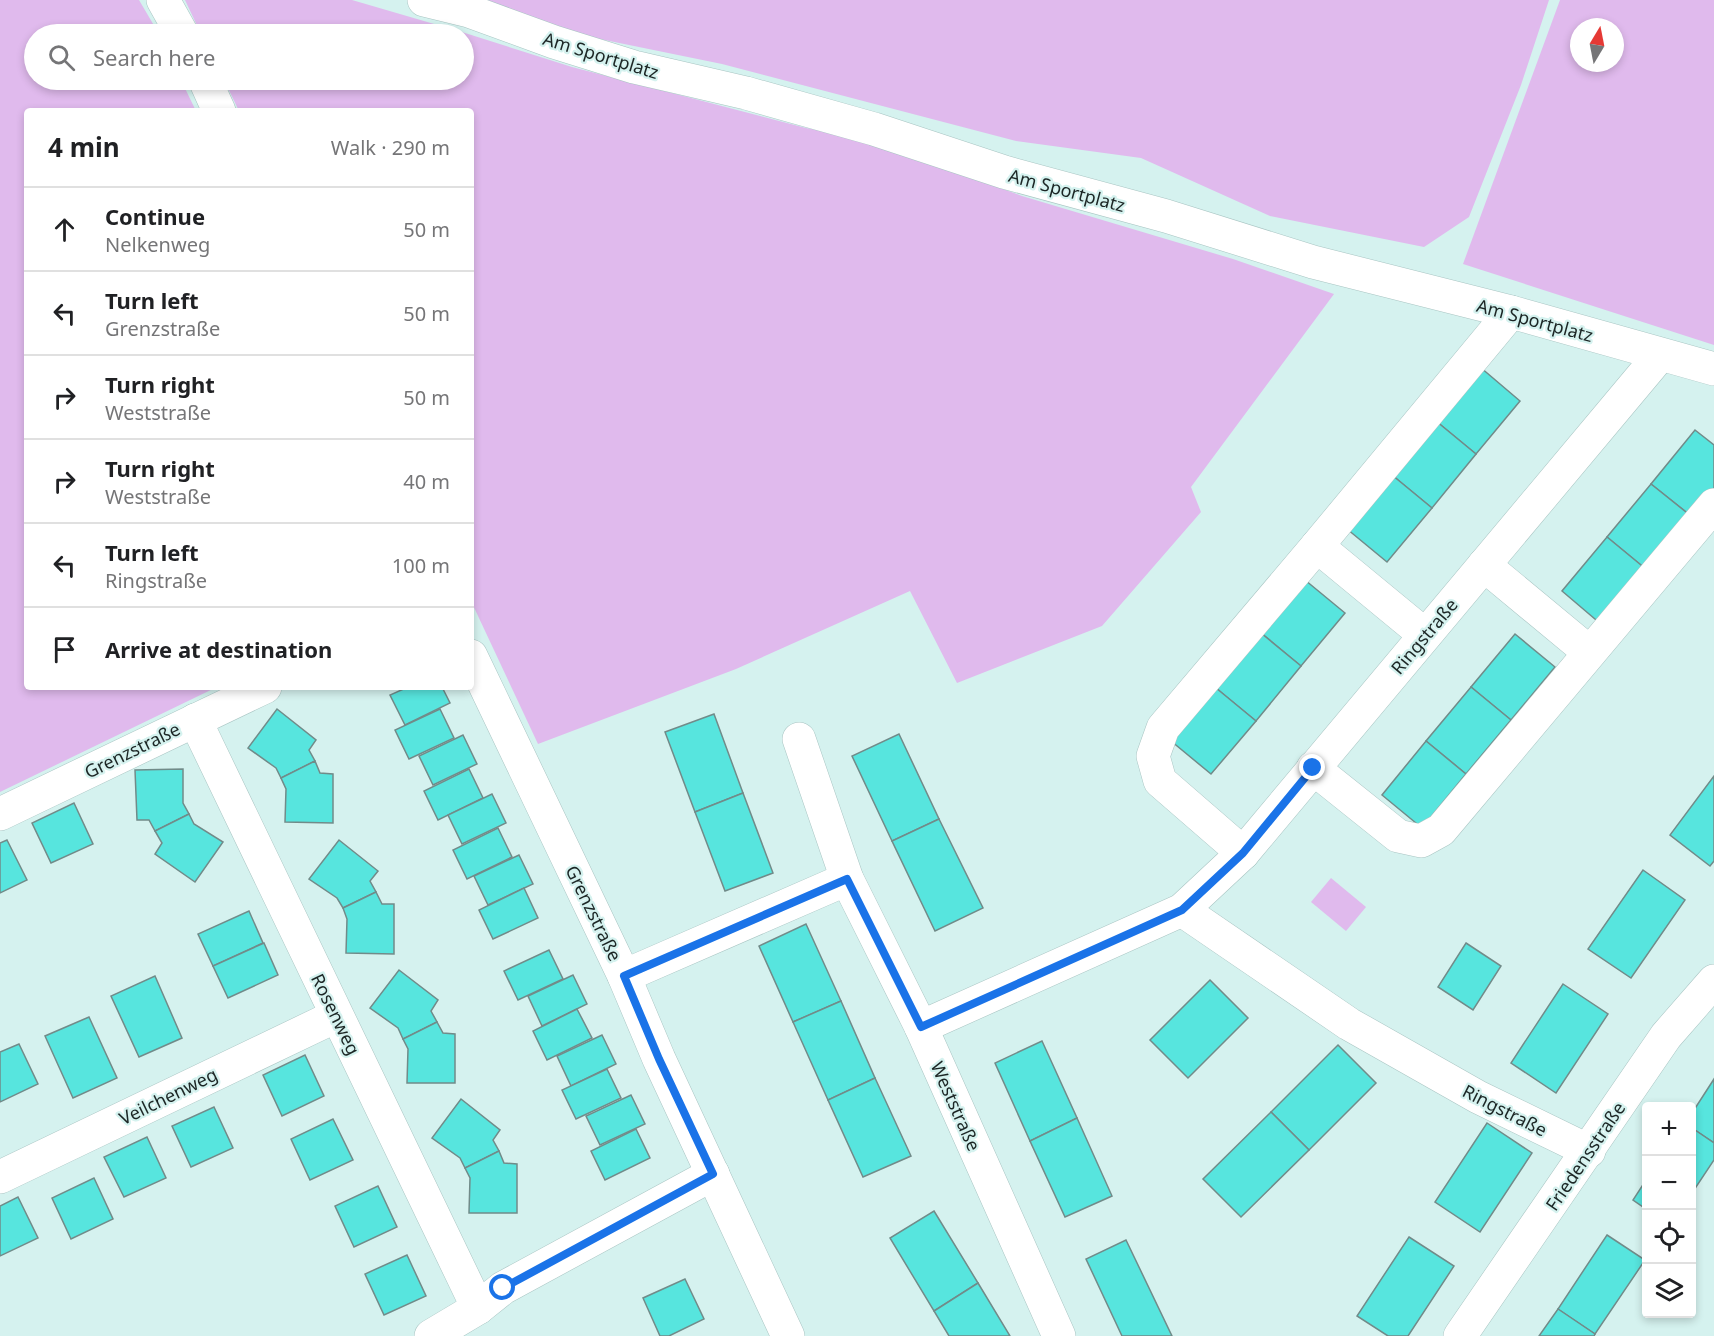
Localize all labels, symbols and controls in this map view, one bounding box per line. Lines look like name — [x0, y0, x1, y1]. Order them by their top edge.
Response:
north arrow — [1570, 18, 1624, 72]
search box — [24, 24, 474, 90]
street label: Am Sportplatz — [540, 26, 662, 84]
icon: search — [45, 41, 78, 74]
text: Search here — [93, 42, 215, 72]
text: 4 min — [48, 129, 120, 165]
text: Walk · 290 m — [331, 134, 450, 161]
street label: Am Sportplatz — [1006, 163, 1128, 217]
text: Continue — [105, 201, 205, 231]
icon: ahead — [48, 213, 81, 246]
text: 50 m — [403, 216, 450, 243]
text: Nelkenweg — [105, 231, 210, 258]
text: Turn left — [105, 285, 199, 315]
street label: Am Sportplatz — [1474, 293, 1596, 347]
icon: left — [48, 297, 81, 330]
text: 50 m — [403, 300, 450, 327]
text: Grenzstraße — [105, 315, 220, 342]
text: Turn right — [105, 369, 215, 399]
icon: right — [48, 381, 81, 414]
text: 50 m — [403, 384, 450, 411]
text: Weststraße — [105, 399, 211, 426]
text: Turn right — [105, 453, 215, 483]
icon: right — [48, 465, 81, 498]
text: 40 m — [403, 468, 450, 495]
text: Weststraße — [105, 483, 211, 510]
text: Turn left — [105, 537, 199, 567]
icon: left — [48, 549, 81, 582]
text: 100 m — [392, 552, 450, 579]
text: Ringstraße — [105, 567, 207, 594]
street label: Ringstraße — [1385, 593, 1463, 679]
icon: arrive — [48, 633, 81, 666]
text: Arrive at destination — [105, 634, 332, 664]
street label: Grenzstraße — [80, 716, 184, 784]
route end — [1299, 754, 1325, 780]
street label: Grenzstraße — [560, 861, 628, 965]
street label: Rosenweg — [306, 969, 366, 1059]
street label: Weststraße — [926, 1058, 986, 1154]
street label: Veilchenweg — [115, 1062, 221, 1130]
street label: Ringstraße — [1459, 1078, 1551, 1142]
street label: Friedensstraße — [1540, 1097, 1630, 1215]
map controls — [1642, 1102, 1696, 1318]
button: + — [1642, 1102, 1696, 1156]
button: − — [1642, 1156, 1696, 1210]
button: locate — [1642, 1210, 1696, 1264]
button: layers — [1642, 1264, 1696, 1318]
route start — [489, 1274, 515, 1300]

